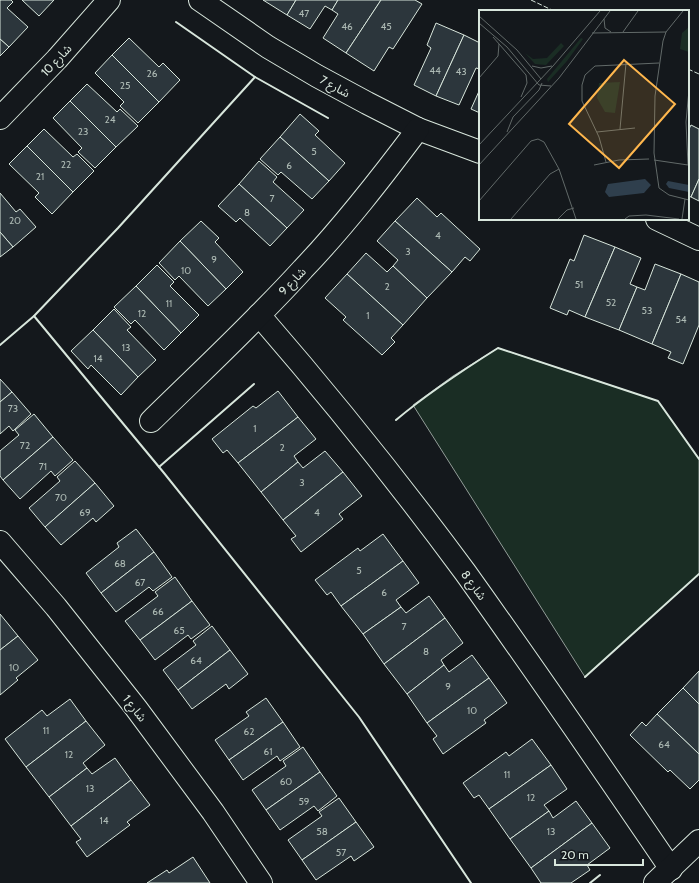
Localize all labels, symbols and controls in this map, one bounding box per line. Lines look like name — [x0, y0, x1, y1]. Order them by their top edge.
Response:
house number: 47 — [299, 7, 309, 20]
inset map — [479, 10, 689, 220]
house number: 46 — [341, 20, 353, 33]
house number: 45 — [380, 20, 392, 33]
street label: شارع 10 — [37, 41, 76, 81]
house number: 44 — [429, 64, 441, 77]
house number: 43 — [455, 65, 467, 78]
house number: 26 — [147, 67, 158, 80]
street label: شارع 7 — [316, 72, 353, 102]
house number: 25 — [120, 79, 130, 92]
house number: 24 — [104, 113, 116, 126]
house number: 23 — [78, 125, 88, 138]
house number: 5 — [311, 145, 317, 158]
house number: 22 — [61, 158, 71, 171]
house number: 6 — [286, 159, 292, 172]
house number: 21 — [36, 170, 44, 183]
house number: 7 — [269, 192, 275, 205]
house number: 8 — [244, 206, 250, 219]
house number: 20 — [9, 214, 21, 227]
house number: 4 — [435, 229, 441, 242]
house number: 3 — [405, 245, 411, 258]
house number: 9 — [211, 253, 217, 266]
house number: 10 — [181, 264, 191, 277]
street label: شارع 9 — [275, 264, 310, 299]
house number: 51 — [575, 278, 583, 291]
house number: 2 — [384, 280, 390, 293]
house number: 52 — [606, 296, 616, 309]
house number: 11 — [166, 297, 172, 310]
house number: 53 — [642, 304, 652, 317]
house number: 12 — [138, 307, 146, 320]
house number: 1 — [366, 309, 370, 322]
house number: 54 — [675, 313, 687, 326]
house number: 13 — [122, 341, 130, 354]
house number: 14 — [93, 352, 103, 365]
house number: 73 — [8, 402, 18, 415]
house number: 1 — [253, 422, 257, 435]
house number: 72 — [20, 439, 30, 452]
house number: 2 — [279, 441, 285, 454]
house number: 71 — [39, 460, 47, 473]
house number: 3 — [299, 476, 305, 489]
house number: 70 — [55, 491, 67, 504]
house number: 69 — [79, 506, 91, 519]
house number: 4 — [314, 506, 320, 519]
house number: 68 — [114, 557, 126, 570]
house number: 5 — [356, 564, 362, 577]
street label: شارع 8 — [457, 567, 490, 604]
house number: 67 — [135, 576, 145, 589]
house number: 6 — [381, 586, 387, 599]
house number: 66 — [152, 605, 164, 618]
house number: 7 — [401, 620, 407, 633]
house number: 65 — [173, 624, 185, 637]
house number: 8 — [423, 645, 429, 658]
house number: 64 — [190, 654, 202, 667]
house number: 10 — [9, 661, 19, 674]
house number: 9 — [445, 680, 451, 693]
street label: شارع 1 — [118, 692, 150, 726]
house number: 10 — [467, 704, 477, 717]
house number: 11 — [43, 724, 49, 737]
house number: 62 — [244, 725, 254, 738]
house number: 64 — [658, 738, 670, 751]
house number: 61 — [264, 745, 272, 758]
house number: 12 — [65, 748, 73, 761]
house number: 11 — [504, 768, 510, 781]
house number: 60 — [280, 775, 292, 788]
house number: 13 — [86, 782, 94, 795]
house number: 12 — [527, 791, 535, 804]
house number: 59 — [298, 795, 310, 808]
house number: 14 — [99, 814, 109, 827]
house number: 58 — [316, 825, 328, 838]
house number: 13 — [547, 825, 555, 838]
scale bar — [555, 841, 643, 867]
house number: 57 — [336, 846, 346, 859]
text: 20 m — [561, 847, 589, 862]

